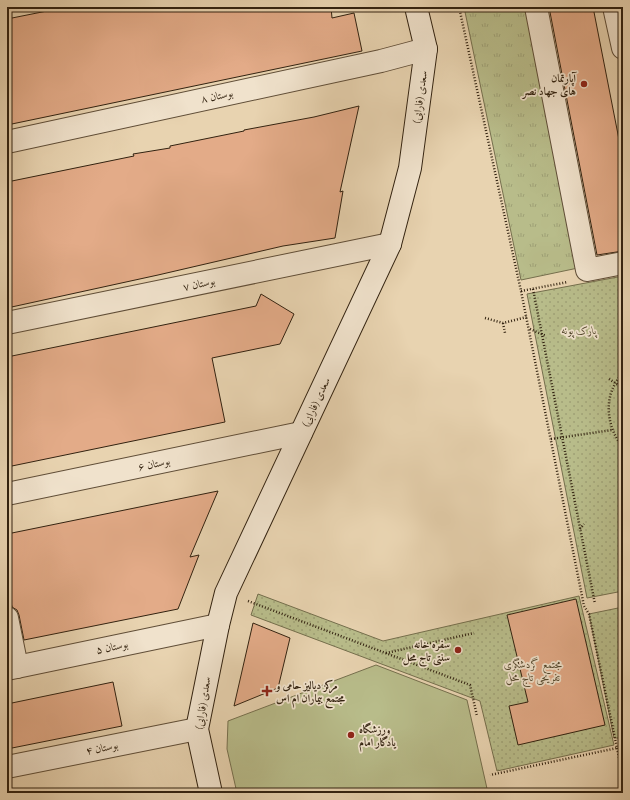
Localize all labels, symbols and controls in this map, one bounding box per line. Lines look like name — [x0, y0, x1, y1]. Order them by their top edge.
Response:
street label: سعدی (فارابی) — [410, 70, 431, 124]
place label: آپارتمان های جهاد نصر — [521, 71, 578, 99]
marker: آپارتمان های جهاد نصر — [579, 79, 589, 89]
street label: بوستان ۸ — [200, 86, 234, 106]
street label: بوستان ۷ — [182, 274, 216, 294]
park label: پارک پونه — [561, 324, 597, 338]
street label: سعدی (فارابی) — [299, 375, 334, 429]
street label: بوستان ۶ — [137, 454, 171, 474]
street label: بوستان ۵ — [95, 637, 129, 657]
place label: سفره خانه سنتی تاج محل — [403, 638, 450, 667]
marker: سفره خانه سنتی تاج محل — [453, 645, 463, 655]
park label: مجتمع گردشگری تفریحی تاج محل — [504, 657, 563, 688]
street label: سعدی (فارابی) — [192, 676, 215, 730]
place label: مرکز دیالیز حامی و مجتمع بیماران ام اس — [275, 679, 345, 709]
marker: مرکز دیالیز حامی و مجتمع بیماران ام اس — [261, 685, 273, 697]
place label: ورزشگاه یادگار امام — [359, 722, 397, 752]
marker: ورزشگاه یادگار امام — [346, 730, 356, 740]
street label: بوستان ۴ — [85, 738, 119, 758]

